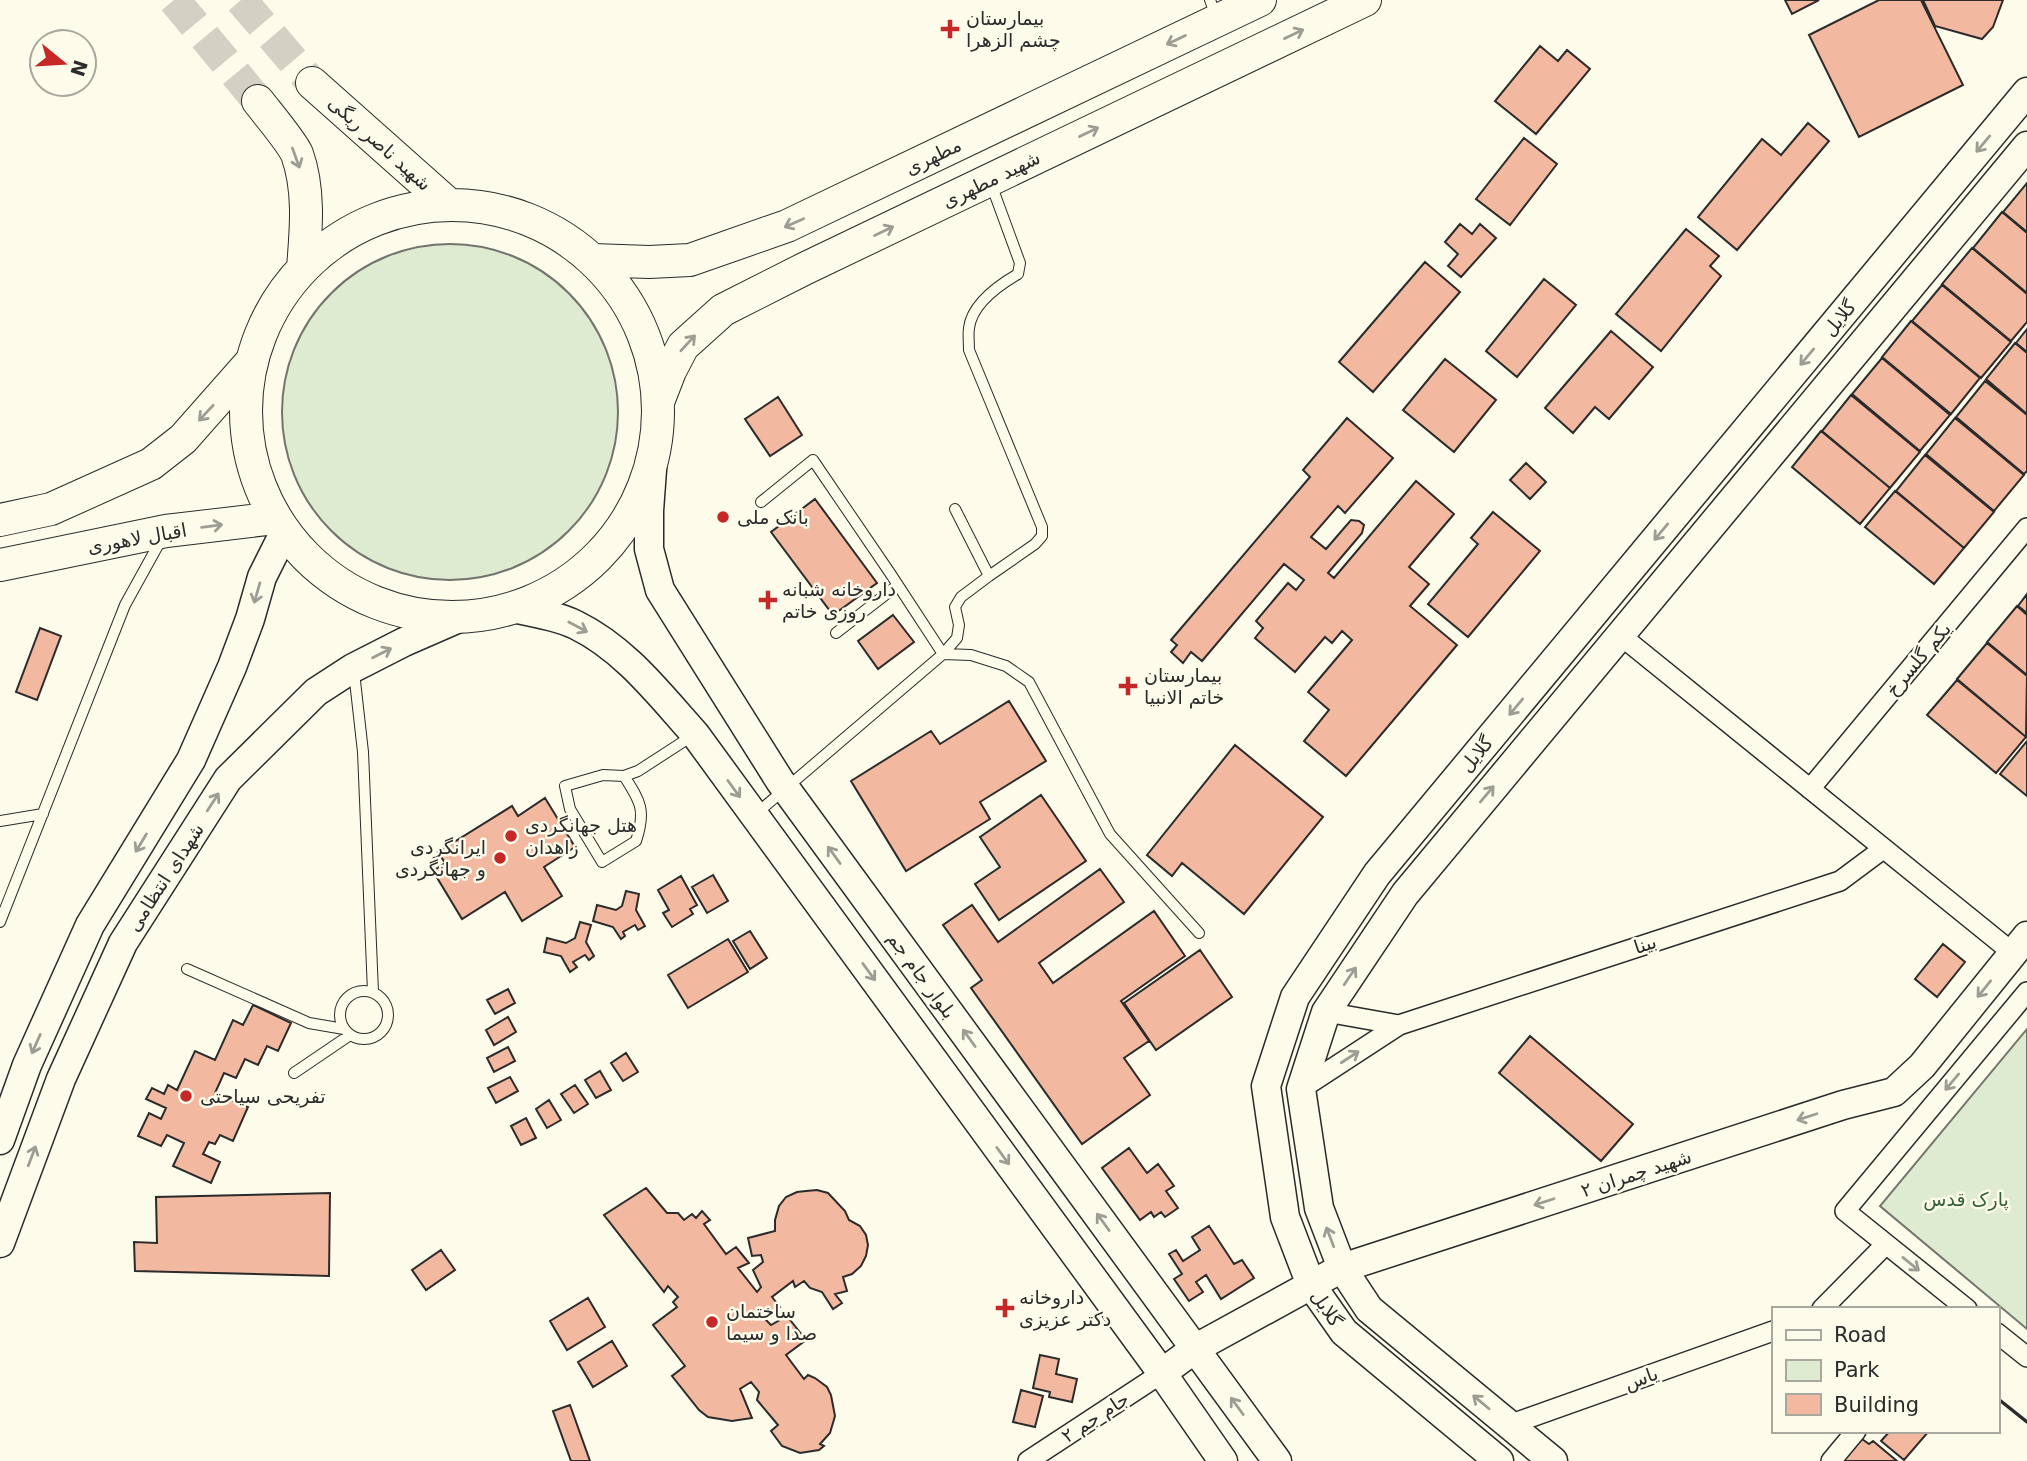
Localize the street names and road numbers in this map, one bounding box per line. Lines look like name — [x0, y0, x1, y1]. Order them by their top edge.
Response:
street label: شهید ناصر ریگی — [323, 91, 436, 196]
street label: مطهری — [901, 133, 965, 180]
street label: شهید مطهری — [938, 146, 1044, 213]
street label: گلایل — [1818, 295, 1861, 340]
street label: اقبال لاهوری — [86, 518, 189, 559]
street label: یکم گلسرخ — [1881, 618, 1956, 701]
street label: گلایل — [1455, 731, 1498, 776]
street label: شهدای انتظامی — [122, 819, 209, 936]
street label: بلوار جام جم — [882, 927, 961, 1023]
street label: بینا — [1631, 930, 1659, 958]
street label: شهید چمران ۲ — [1578, 1145, 1694, 1202]
street label: گلایل — [1307, 1285, 1348, 1332]
street label: یاس — [1621, 1362, 1661, 1395]
street label: جام جم ۲ — [1057, 1387, 1133, 1448]

